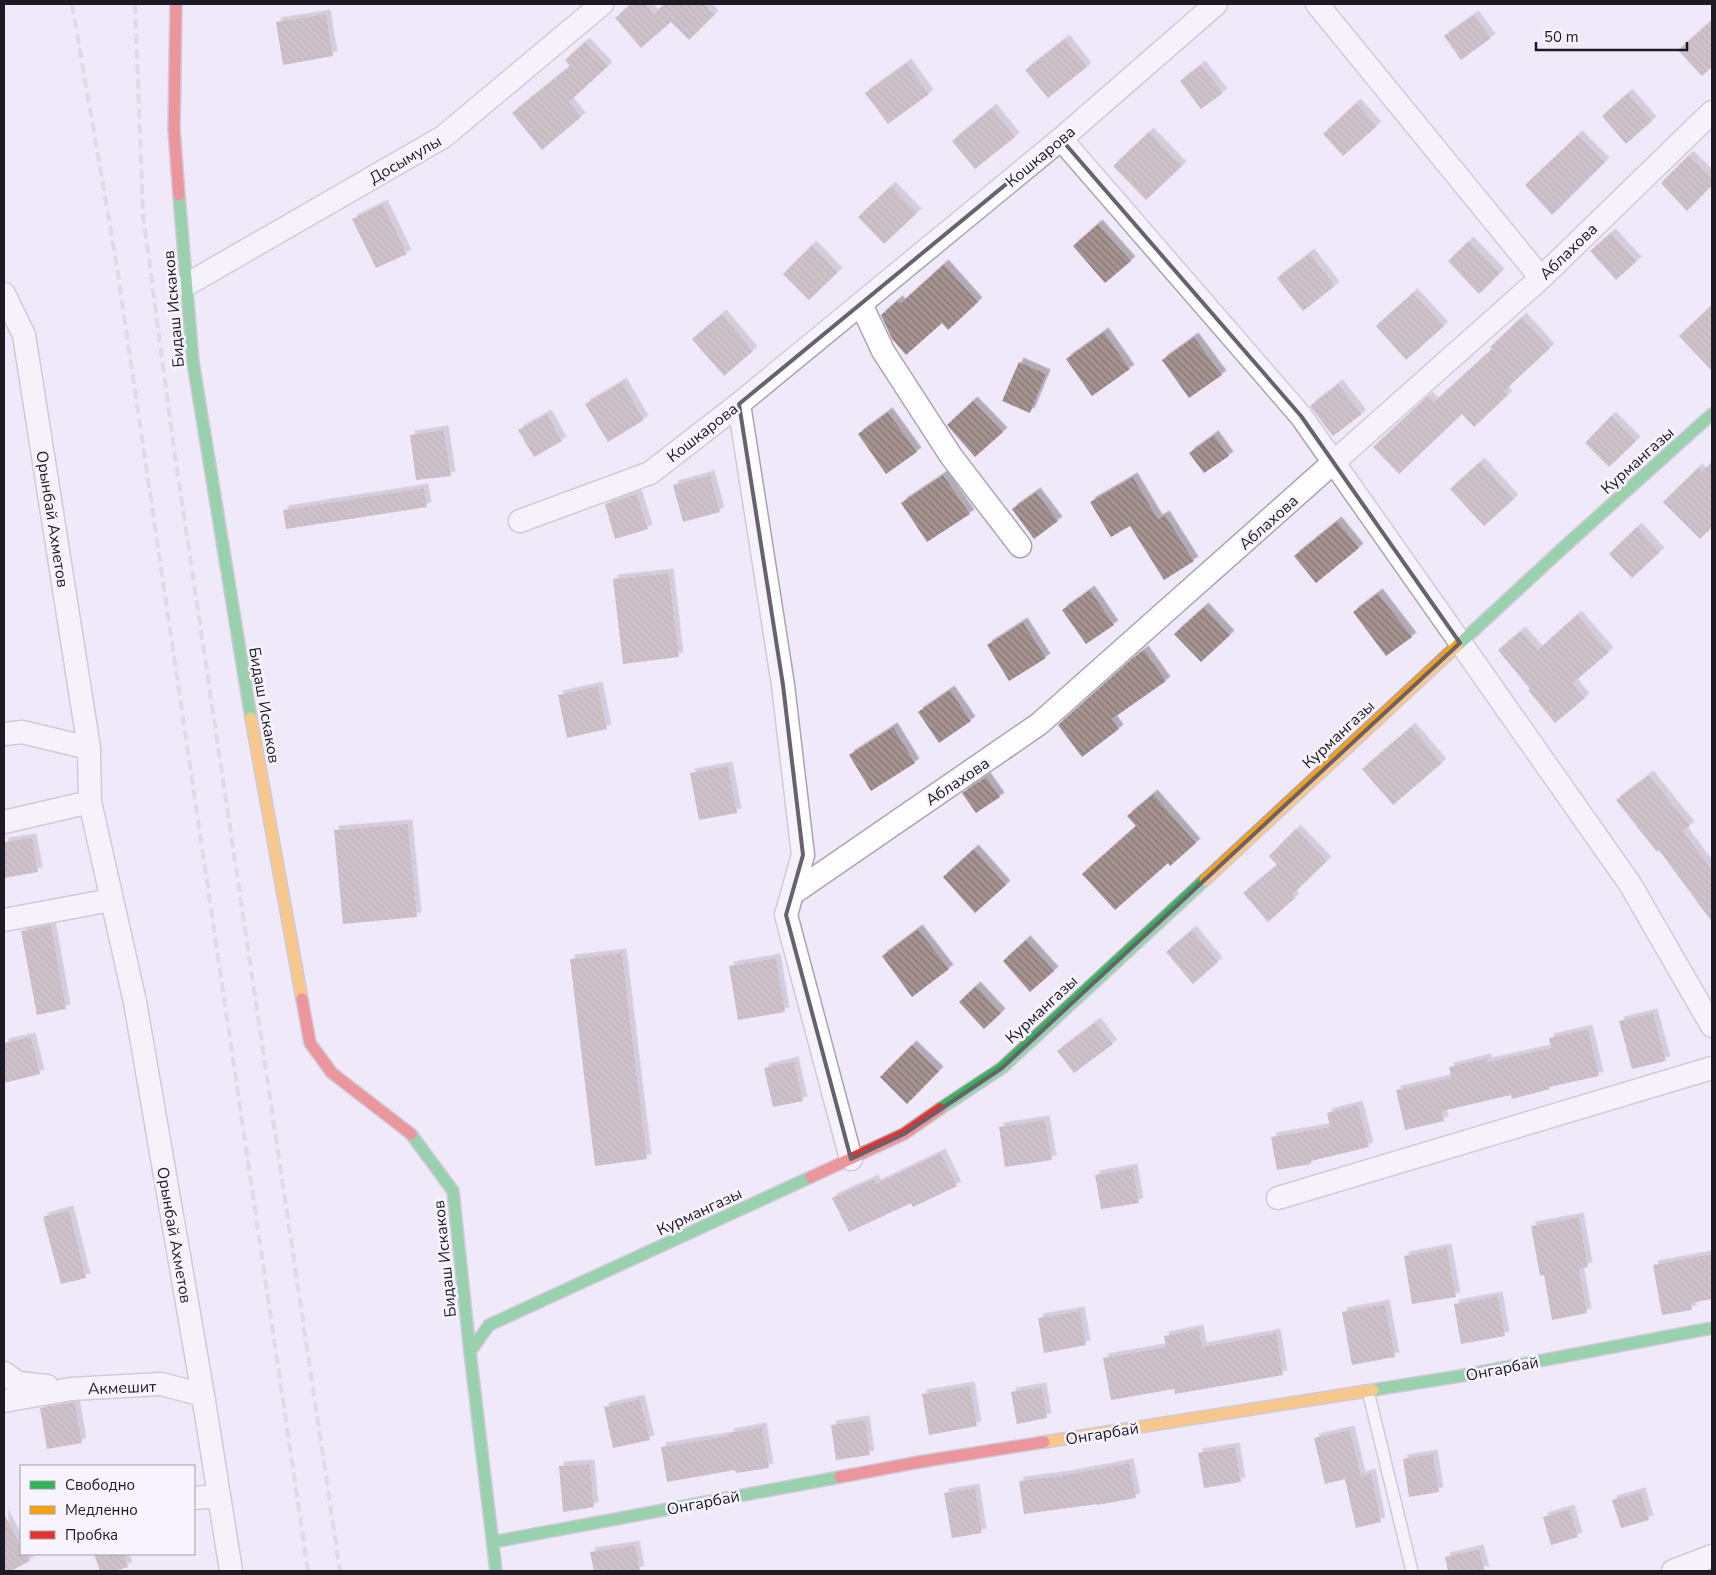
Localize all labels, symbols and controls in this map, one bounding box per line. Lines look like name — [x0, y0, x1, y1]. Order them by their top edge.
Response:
scale bar — [1536, 20, 1687, 52]
text: 50 m — [1544, 27, 1579, 47]
street label: Кошкарова — [1001, 121, 1080, 193]
street label: Досымулы — [365, 130, 446, 189]
street label: Аблахова — [1535, 218, 1603, 285]
street label: Бидаш Искаков — [158, 249, 190, 368]
street label: Кошкарова — [662, 398, 743, 468]
street label: Курмангазы — [1596, 422, 1679, 500]
street label: Орынбай Ахметов — [30, 449, 74, 589]
street label: Аблахова — [1234, 490, 1303, 555]
street label: Бидаш Искаков — [243, 645, 285, 765]
street label: Курмангазы — [1298, 695, 1380, 774]
street label: Аблахова — [921, 752, 994, 811]
street label: Курмангазы — [1001, 970, 1083, 1049]
street label: Орынбай Ахметов — [151, 1165, 197, 1305]
street label: Курмангазы — [653, 1183, 746, 1241]
street label: Бидаш Искаков — [428, 1199, 462, 1319]
street label: Онгарбай — [1464, 1351, 1540, 1387]
street label: Акмешит — [87, 1376, 158, 1400]
street label: Онгарбай — [1064, 1417, 1140, 1451]
legend — [20, 1465, 195, 1555]
text: Свободно — [65, 1475, 135, 1495]
street label: Онгарбай — [665, 1485, 741, 1521]
text: Медленно — [65, 1500, 138, 1520]
text: Пробка — [65, 1525, 118, 1545]

